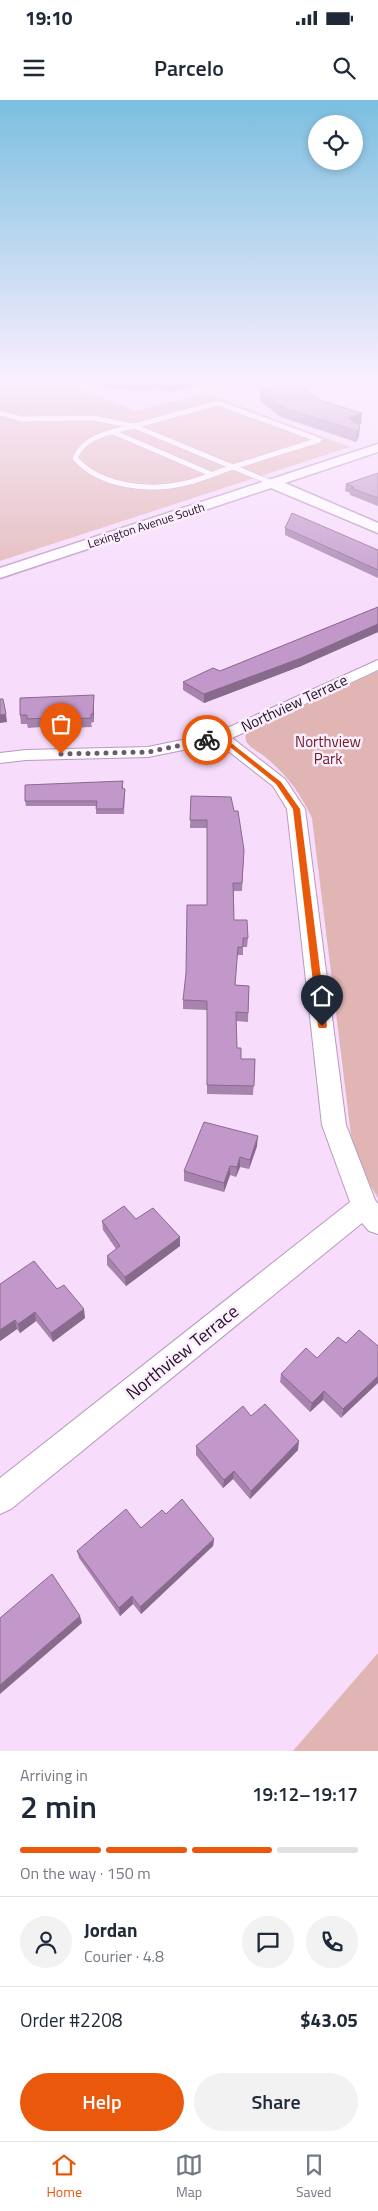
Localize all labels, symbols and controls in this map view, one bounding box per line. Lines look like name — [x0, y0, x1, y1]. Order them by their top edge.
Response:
text: 19:10 — [25, 3, 72, 32]
text: Parcelo — [154, 51, 224, 85]
icon: menu — [20, 54, 48, 82]
icon: search — [330, 54, 358, 82]
map controls — [308, 115, 363, 170]
button: locate — [308, 115, 363, 170]
street label: Lexington Avenue South — [85, 497, 207, 553]
street label: Northview Terrace — [237, 668, 351, 738]
pin — [40, 703, 82, 754]
icon: bag — [47, 710, 75, 738]
courier — [182, 715, 232, 765]
icon: bike — [193, 726, 221, 754]
park label: Northview Park — [295, 730, 361, 770]
pin — [301, 975, 343, 1026]
icon: home — [308, 982, 336, 1010]
street label: Northview Terrace — [120, 1298, 244, 1406]
text: Arriving in — [20, 1763, 88, 1787]
text: 19:12–19:17 — [252, 1779, 358, 1808]
text: 2 min — [20, 1782, 97, 1830]
text: On the way · 150 m — [20, 1861, 151, 1885]
text: Jordan — [84, 1915, 137, 1944]
button: person — [20, 1916, 72, 1968]
button: chat — [242, 1916, 294, 1968]
button: phone — [306, 1916, 358, 1968]
text: Courier · 4.8 — [84, 1944, 164, 1968]
text: Order #2208 — [20, 2005, 122, 2034]
text: $43.05 — [300, 2005, 358, 2034]
button: Help — [20, 2073, 184, 2131]
button: Share — [194, 2073, 358, 2131]
tab: Home — [46, 2151, 82, 2202]
tab: Map — [175, 2151, 203, 2202]
tab: Saved — [296, 2151, 332, 2202]

